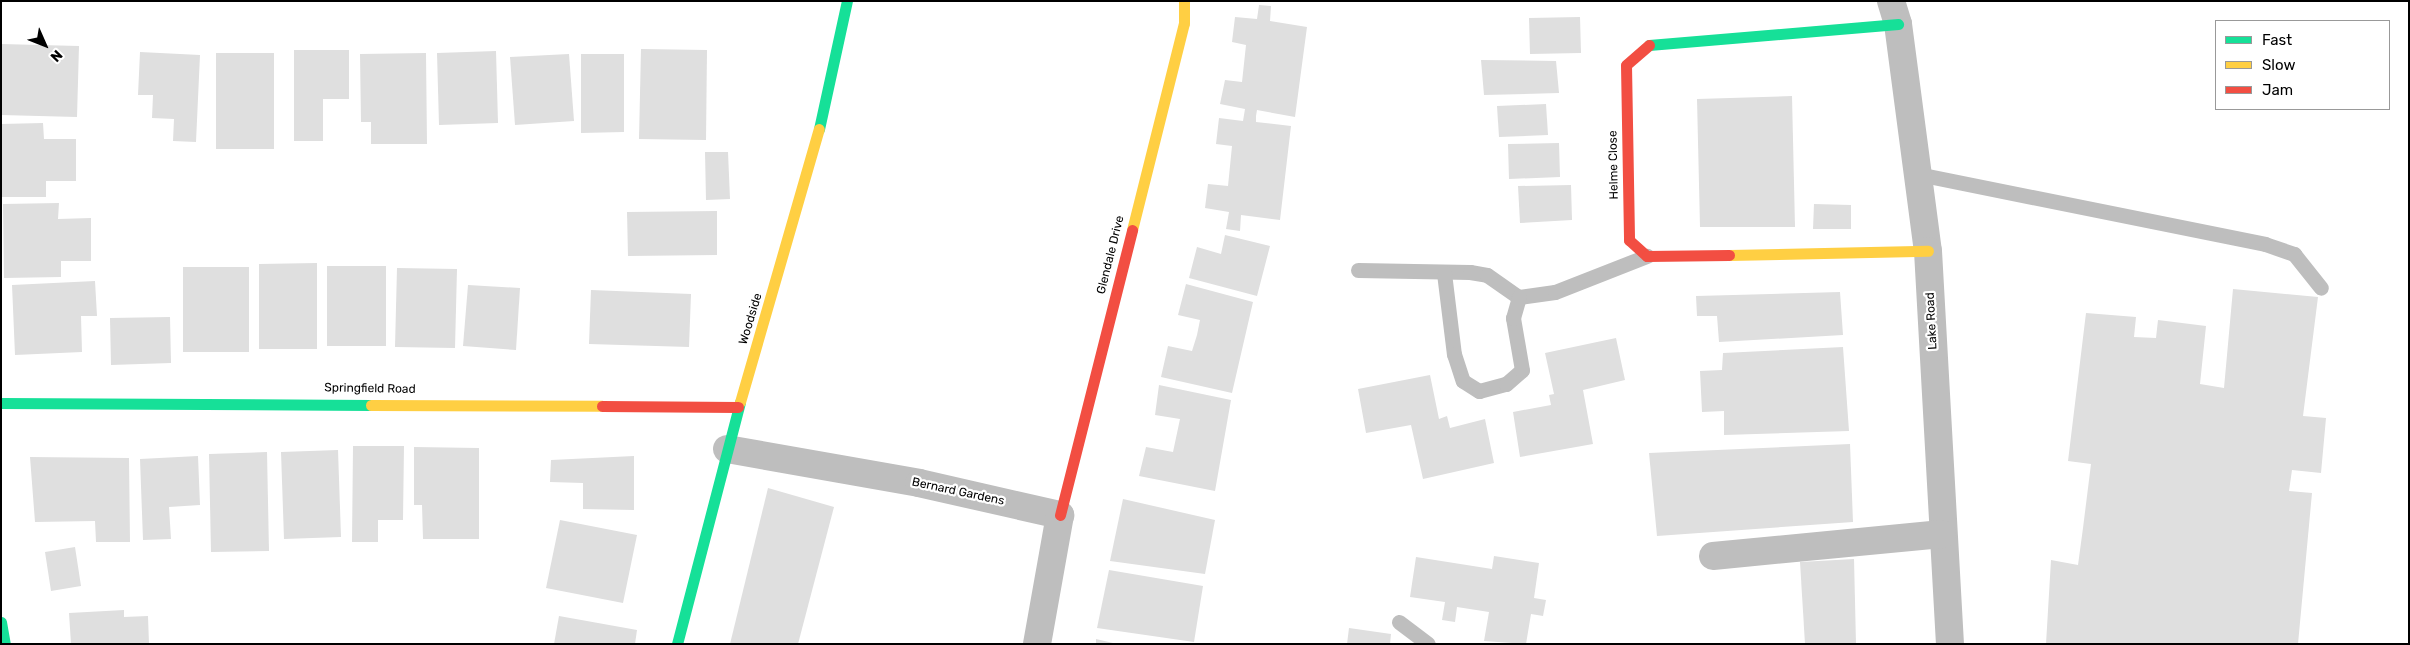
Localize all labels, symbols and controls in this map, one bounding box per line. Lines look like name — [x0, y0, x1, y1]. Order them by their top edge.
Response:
north arrow — [20, 20, 70, 70]
legend — [2215, 20, 2390, 110]
text: Fast — [2262, 31, 2292, 49]
text: N — [47, 46, 66, 65]
text: Slow — [2262, 56, 2295, 74]
text: Jam — [2262, 81, 2293, 99]
street label: Helme Close — [1606, 130, 1622, 200]
street label: Glendale Drive — [1094, 214, 1128, 296]
street label: Woodside — [736, 291, 766, 347]
street label: Lake Road — [1923, 292, 1941, 350]
street label: Springfield Road — [324, 381, 416, 397]
street label: Bernard Gardens — [910, 475, 1006, 509]

